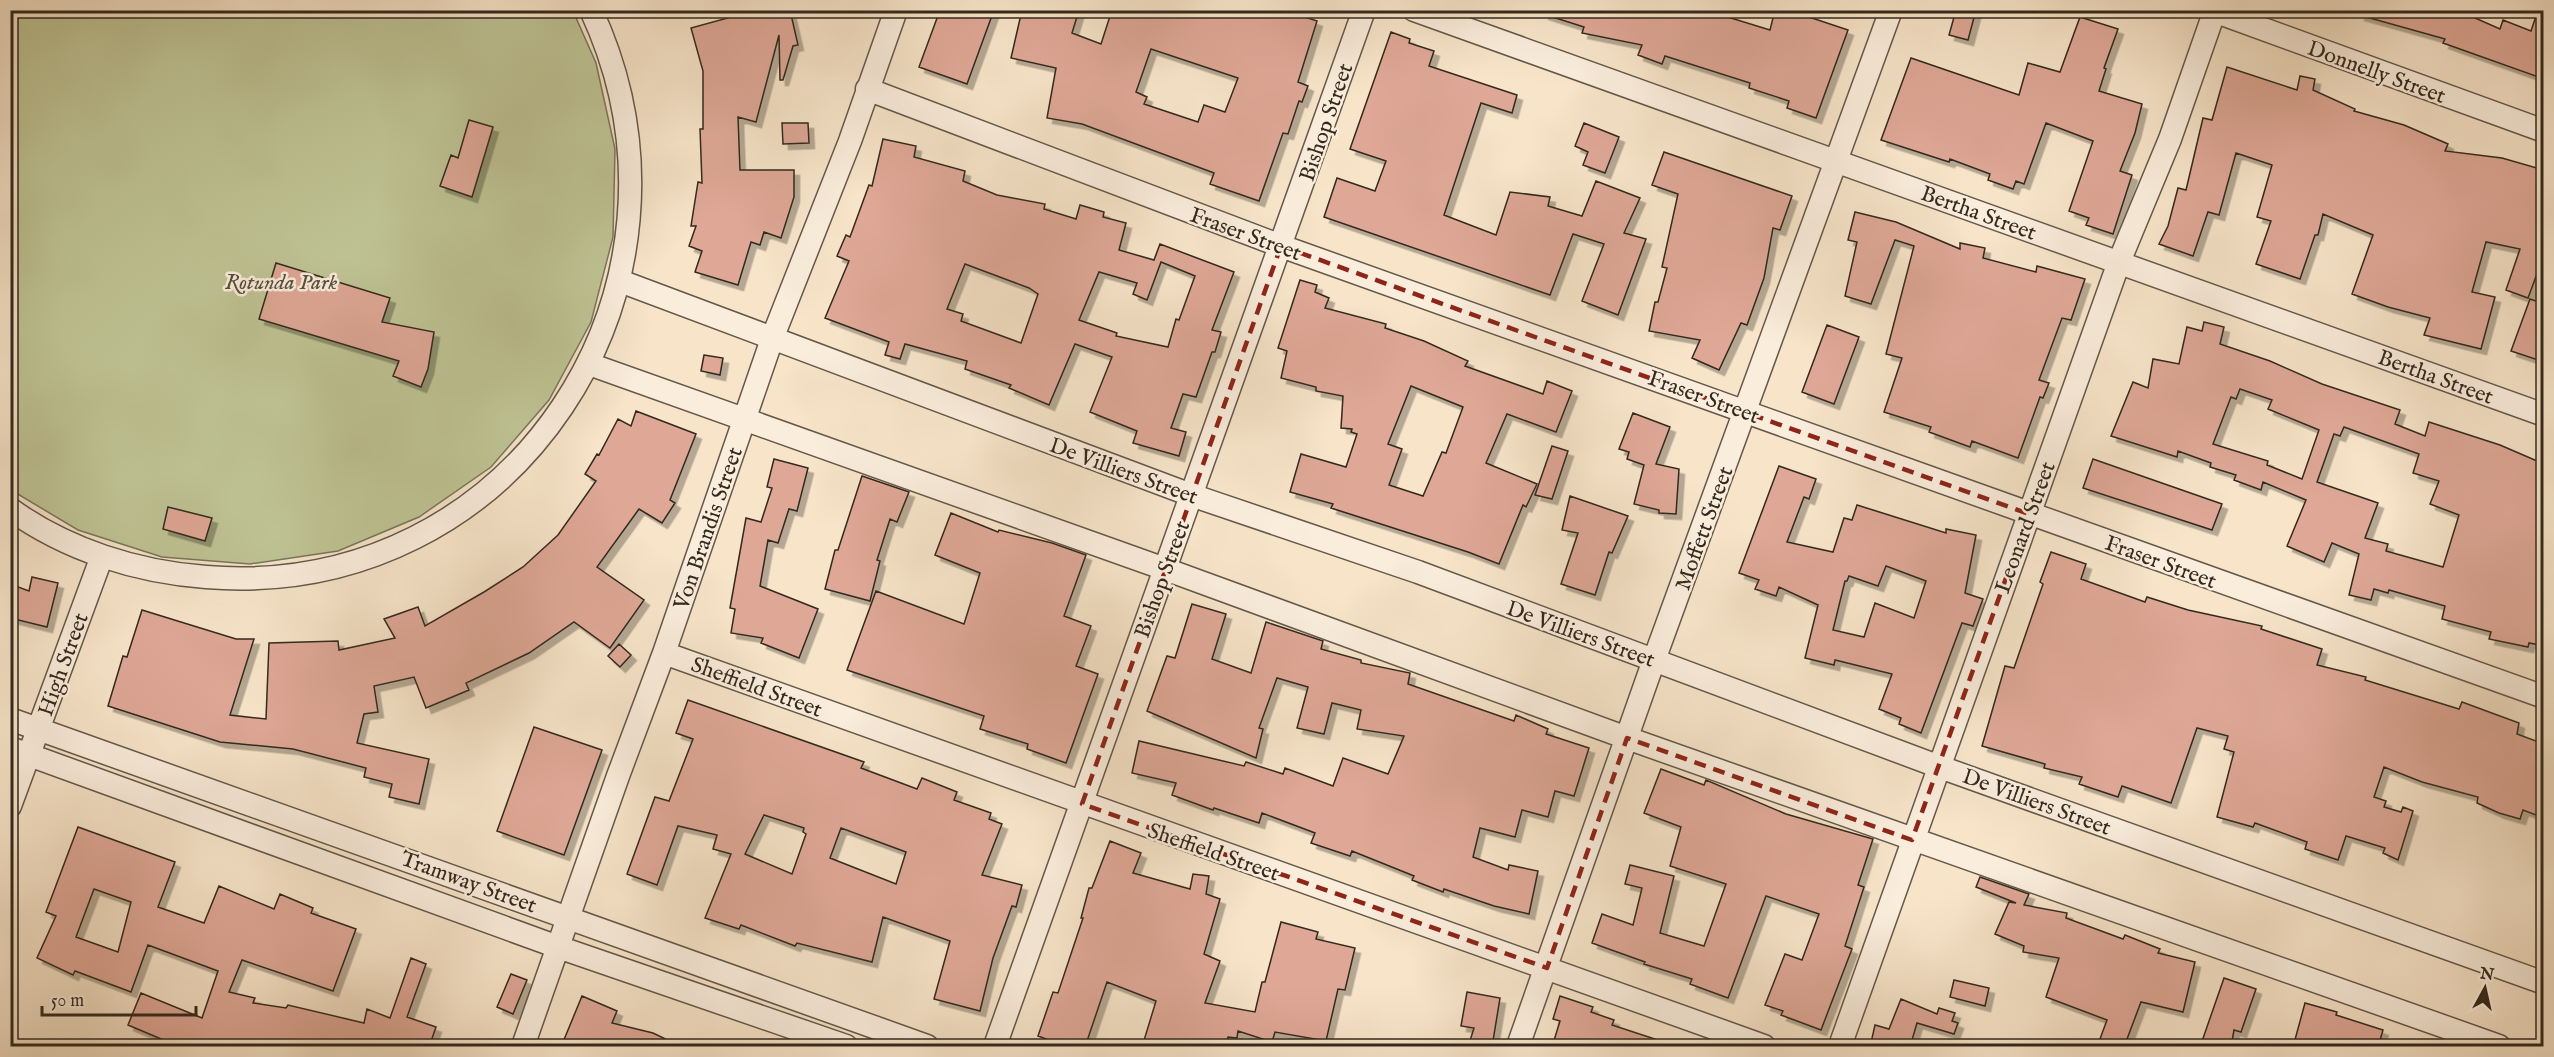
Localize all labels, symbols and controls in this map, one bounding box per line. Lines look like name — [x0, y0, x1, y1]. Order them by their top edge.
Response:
street label: Donnelly Street — [2303, 35, 2450, 111]
street label: Bishop Street — [1294, 60, 1360, 185]
street label: Bertha Street — [1917, 180, 2040, 248]
street label: Fraser Street — [1186, 202, 1305, 268]
park label: Rotunda Park — [225, 269, 337, 297]
street label: Bertha Street — [2374, 344, 2497, 412]
street label: Fraser Street — [1644, 365, 1763, 431]
street label: De Villiers Street — [1045, 432, 1202, 512]
street label: Von Brandis Street — [668, 443, 750, 615]
street label: Leonard Street — [1989, 458, 2063, 597]
street label: Moffett Street — [1669, 462, 1740, 595]
street label: Bishop Street — [1129, 517, 1197, 642]
street label: Fraser Street — [2101, 530, 2220, 596]
street label: De Villiers Street — [1502, 595, 1659, 675]
street label: High Street — [32, 609, 96, 720]
street label: Sheffield Street — [687, 651, 826, 725]
street label: De Villiers Street — [1958, 763, 2115, 843]
street label: Sheffield Street — [1144, 817, 1283, 889]
street label: Tramway Street — [397, 845, 541, 921]
north arrow — [2455, 958, 2515, 1018]
text: N — [2478, 964, 2495, 986]
scale bar — [42, 979, 196, 1017]
text: 50 m — [51, 990, 84, 1013]

